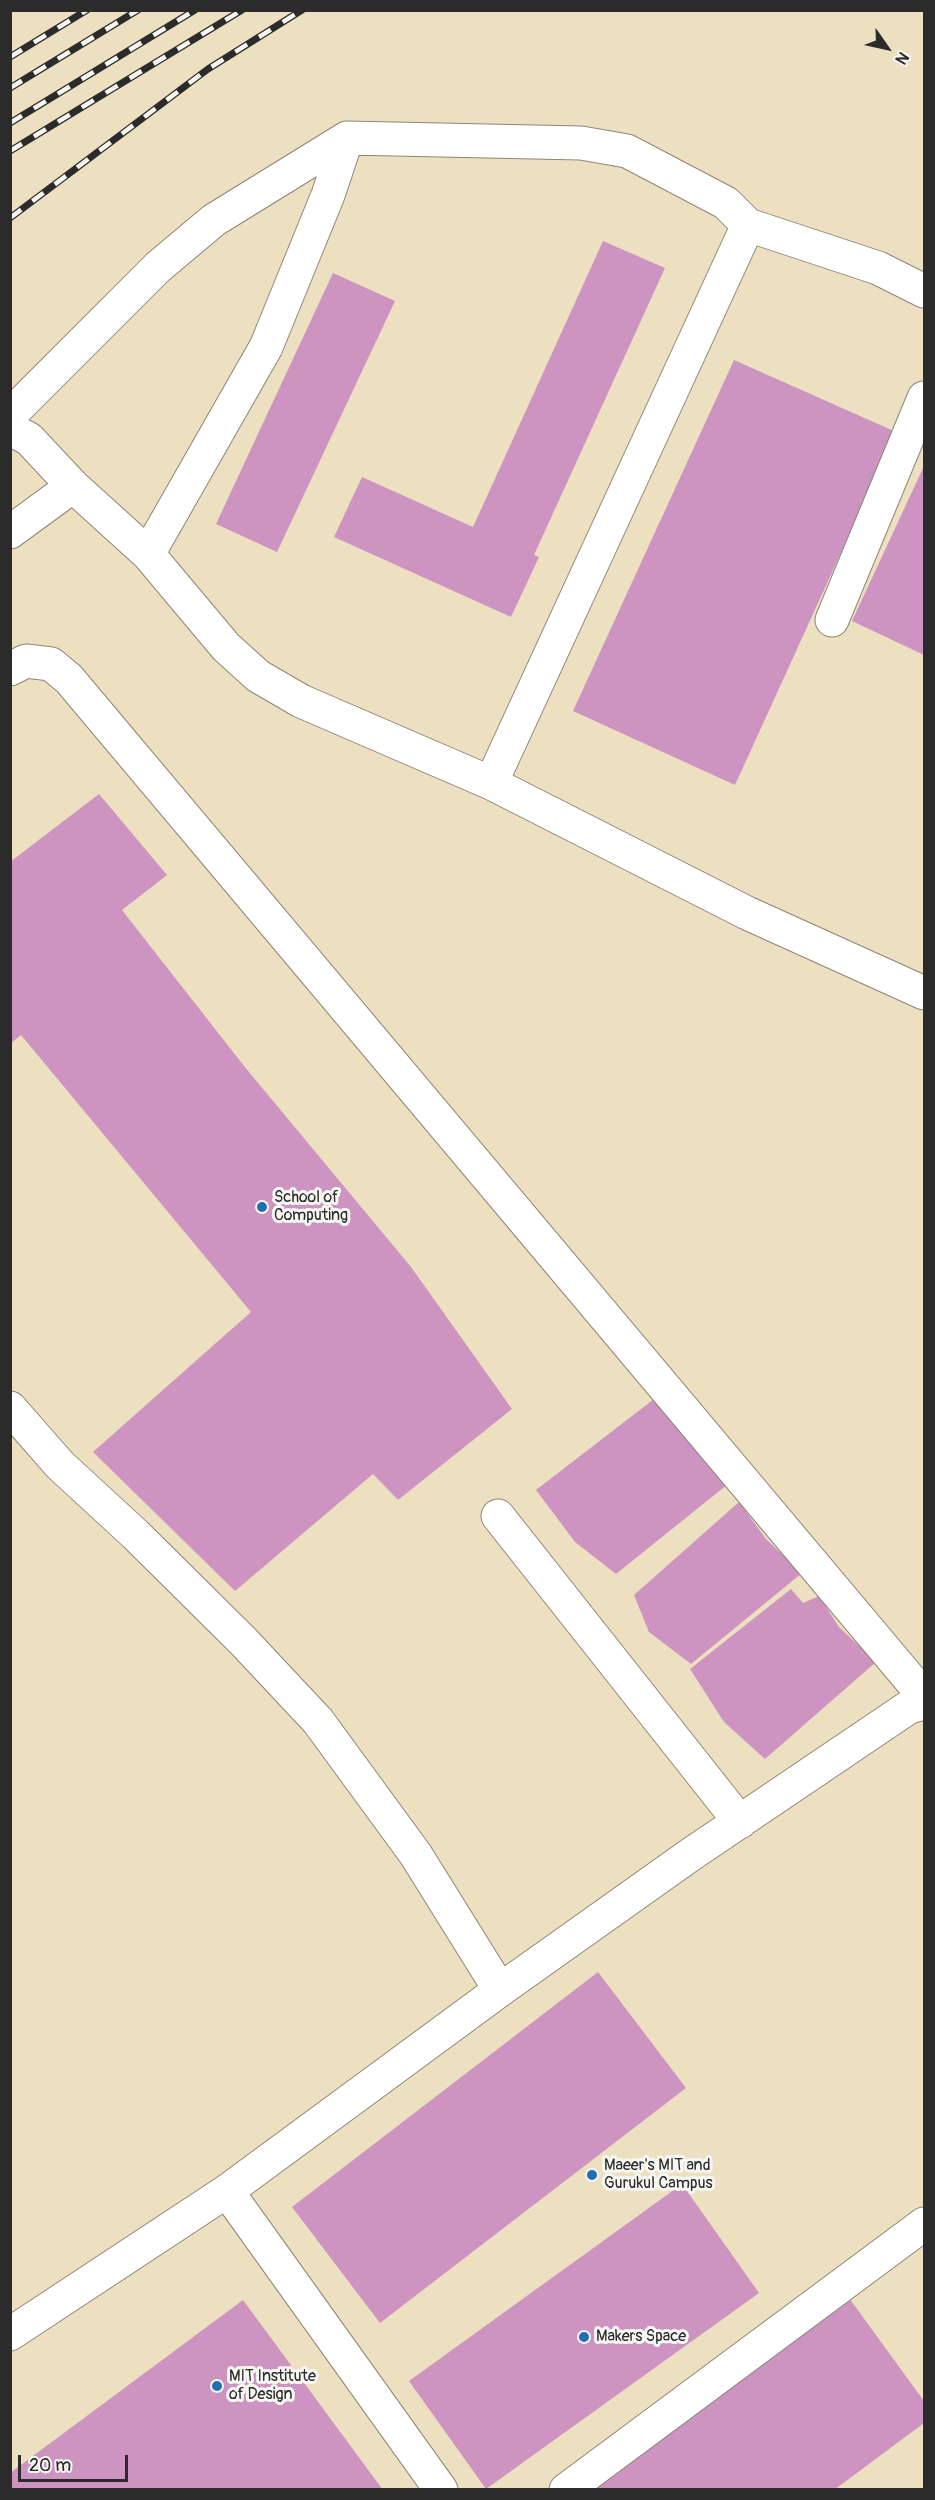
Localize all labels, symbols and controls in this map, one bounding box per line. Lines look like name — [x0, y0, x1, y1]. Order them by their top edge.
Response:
north arrow — [857, 18, 917, 78]
text: N — [891, 48, 913, 68]
place label: School of Computing — [274, 1188, 348, 1226]
marker: School of Computing — [255, 1200, 269, 1214]
place label: Maeer's MIT and Gurukul Campus — [604, 2156, 713, 2194]
marker: Maeer's MIT and Gurukul Campus — [585, 2168, 599, 2182]
place label: Makers Space — [596, 2327, 686, 2347]
marker: Makers Space — [577, 2330, 591, 2344]
place label: MIT Institute of Design — [229, 2367, 316, 2405]
marker: MIT Institute of Design — [210, 2379, 224, 2393]
scale bar — [21, 2443, 130, 2481]
text: 20 m — [29, 2454, 71, 2477]

